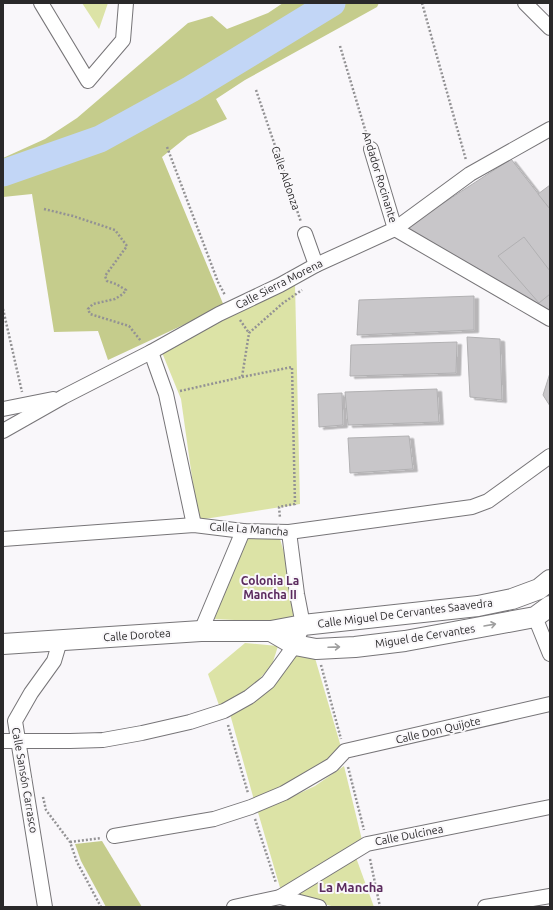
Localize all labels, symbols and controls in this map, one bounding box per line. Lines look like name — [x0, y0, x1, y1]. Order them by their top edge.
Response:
street label: Andador Rocinante — [360, 130, 400, 224]
street label: Calle Aldonza — [269, 145, 303, 211]
street label: Calle Sierra Morena — [234, 257, 324, 311]
street label: Calle La Mancha — [209, 520, 289, 538]
district label: Colonia La Mancha II — [241, 574, 299, 601]
street label: Calle Miguel De Cervantes Saavedra — [317, 596, 493, 630]
one-way arrow — [483, 621, 496, 629]
street label: Miguel de Cervantes — [374, 622, 476, 650]
street label: Calle Dorotea — [103, 627, 171, 643]
one-way arrow — [327, 644, 340, 651]
street label: Calle Don Quijote — [394, 714, 482, 746]
street label: Calle Sansón Carrasco — [10, 726, 40, 834]
street label: Calle Dulcinea — [374, 822, 444, 848]
district label: La Mancha — [319, 880, 383, 894]

